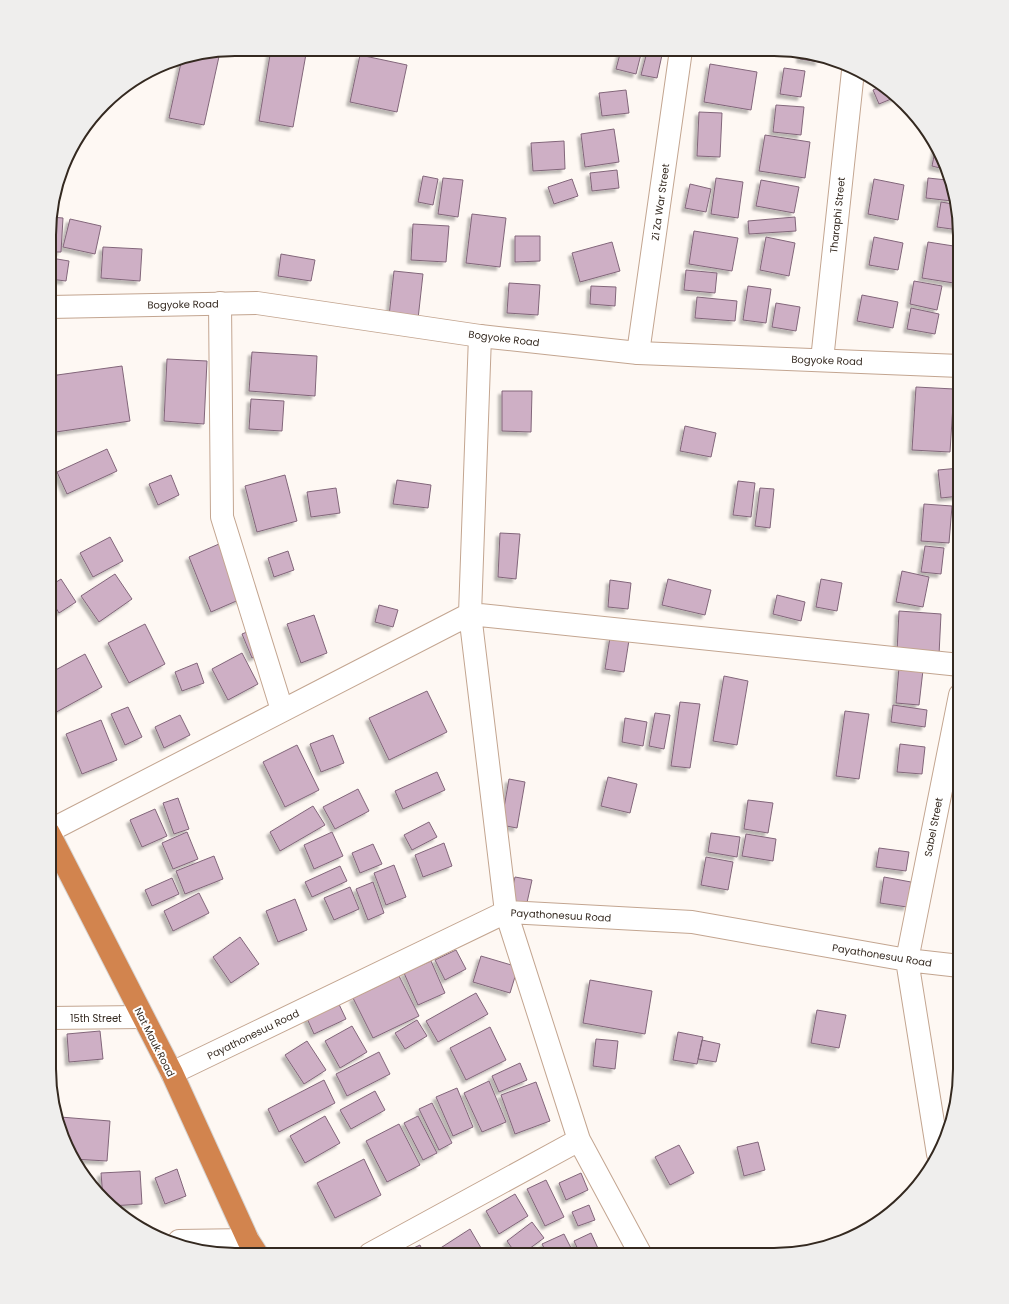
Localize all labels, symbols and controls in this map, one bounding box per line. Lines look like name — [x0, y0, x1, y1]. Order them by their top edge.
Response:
street label: Zi Za War Street — [648, 162, 673, 242]
street label: Tharaphi Street — [826, 176, 849, 254]
street label: Bogyoke Road — [147, 296, 219, 313]
street label: Bogyoke Road — [468, 327, 540, 350]
street label: Bogyoke Road — [791, 352, 863, 369]
street label: Sabel Street — [920, 796, 947, 858]
street label: Payathonesuu Road — [510, 905, 612, 926]
street label: Payathonesuu Road — [831, 940, 933, 971]
street label: Nat Mauk Road — [131, 1005, 178, 1079]
street label: Payathonesuu Road — [205, 1006, 302, 1063]
street label: 15th Street — [70, 1011, 122, 1026]

